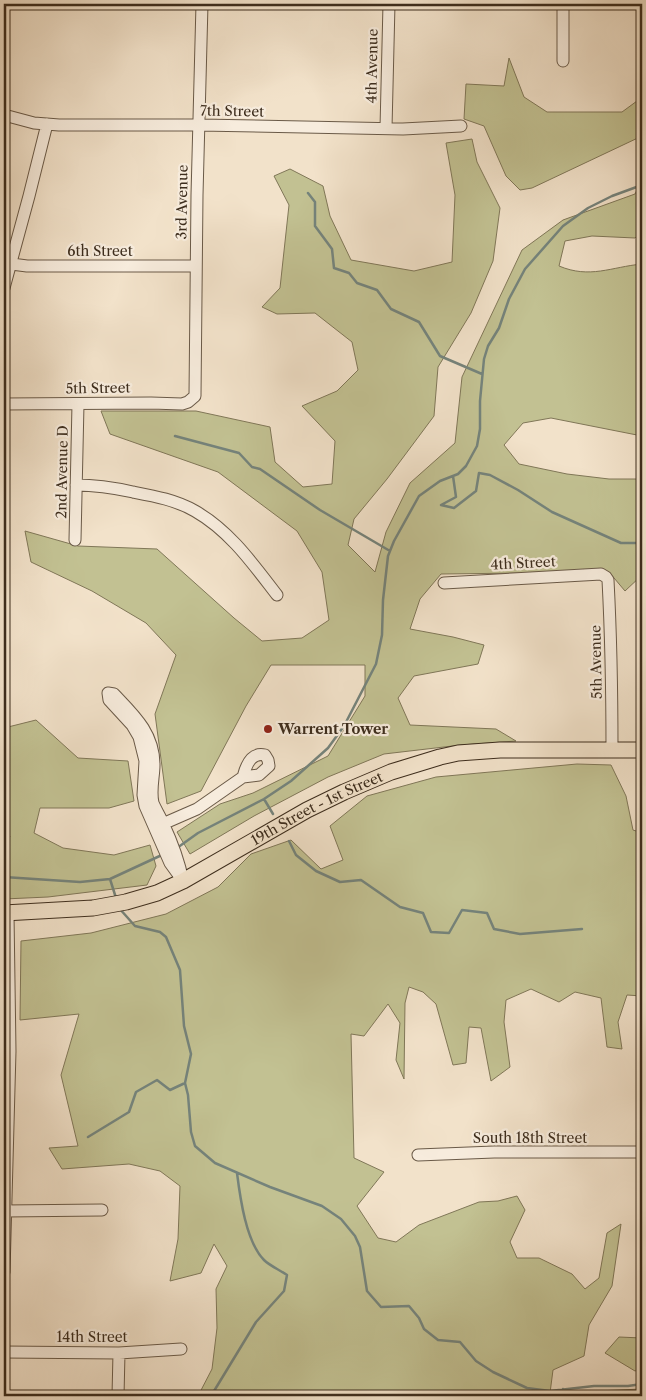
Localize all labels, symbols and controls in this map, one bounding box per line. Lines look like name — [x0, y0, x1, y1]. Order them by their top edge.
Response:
street label: 4th Avenue — [362, 28, 382, 104]
street label: 7th Street — [200, 101, 264, 121]
street label: 3rd Avenue — [172, 164, 192, 240]
street label: 6th Street — [67, 242, 133, 260]
street label: 5th Street — [65, 378, 131, 398]
street label: 2nd Avenue D — [52, 425, 72, 519]
street label: 4th Street — [490, 552, 556, 574]
street label: 5th Avenue — [586, 625, 606, 699]
place label: Warrent Tower — [277, 720, 388, 738]
marker: Warrent Tower — [262, 723, 274, 735]
street label: 19th Street - 1st Street — [248, 768, 385, 849]
street label: South 18th Street — [473, 1129, 587, 1147]
street label: 14th Street — [56, 1328, 128, 1346]

